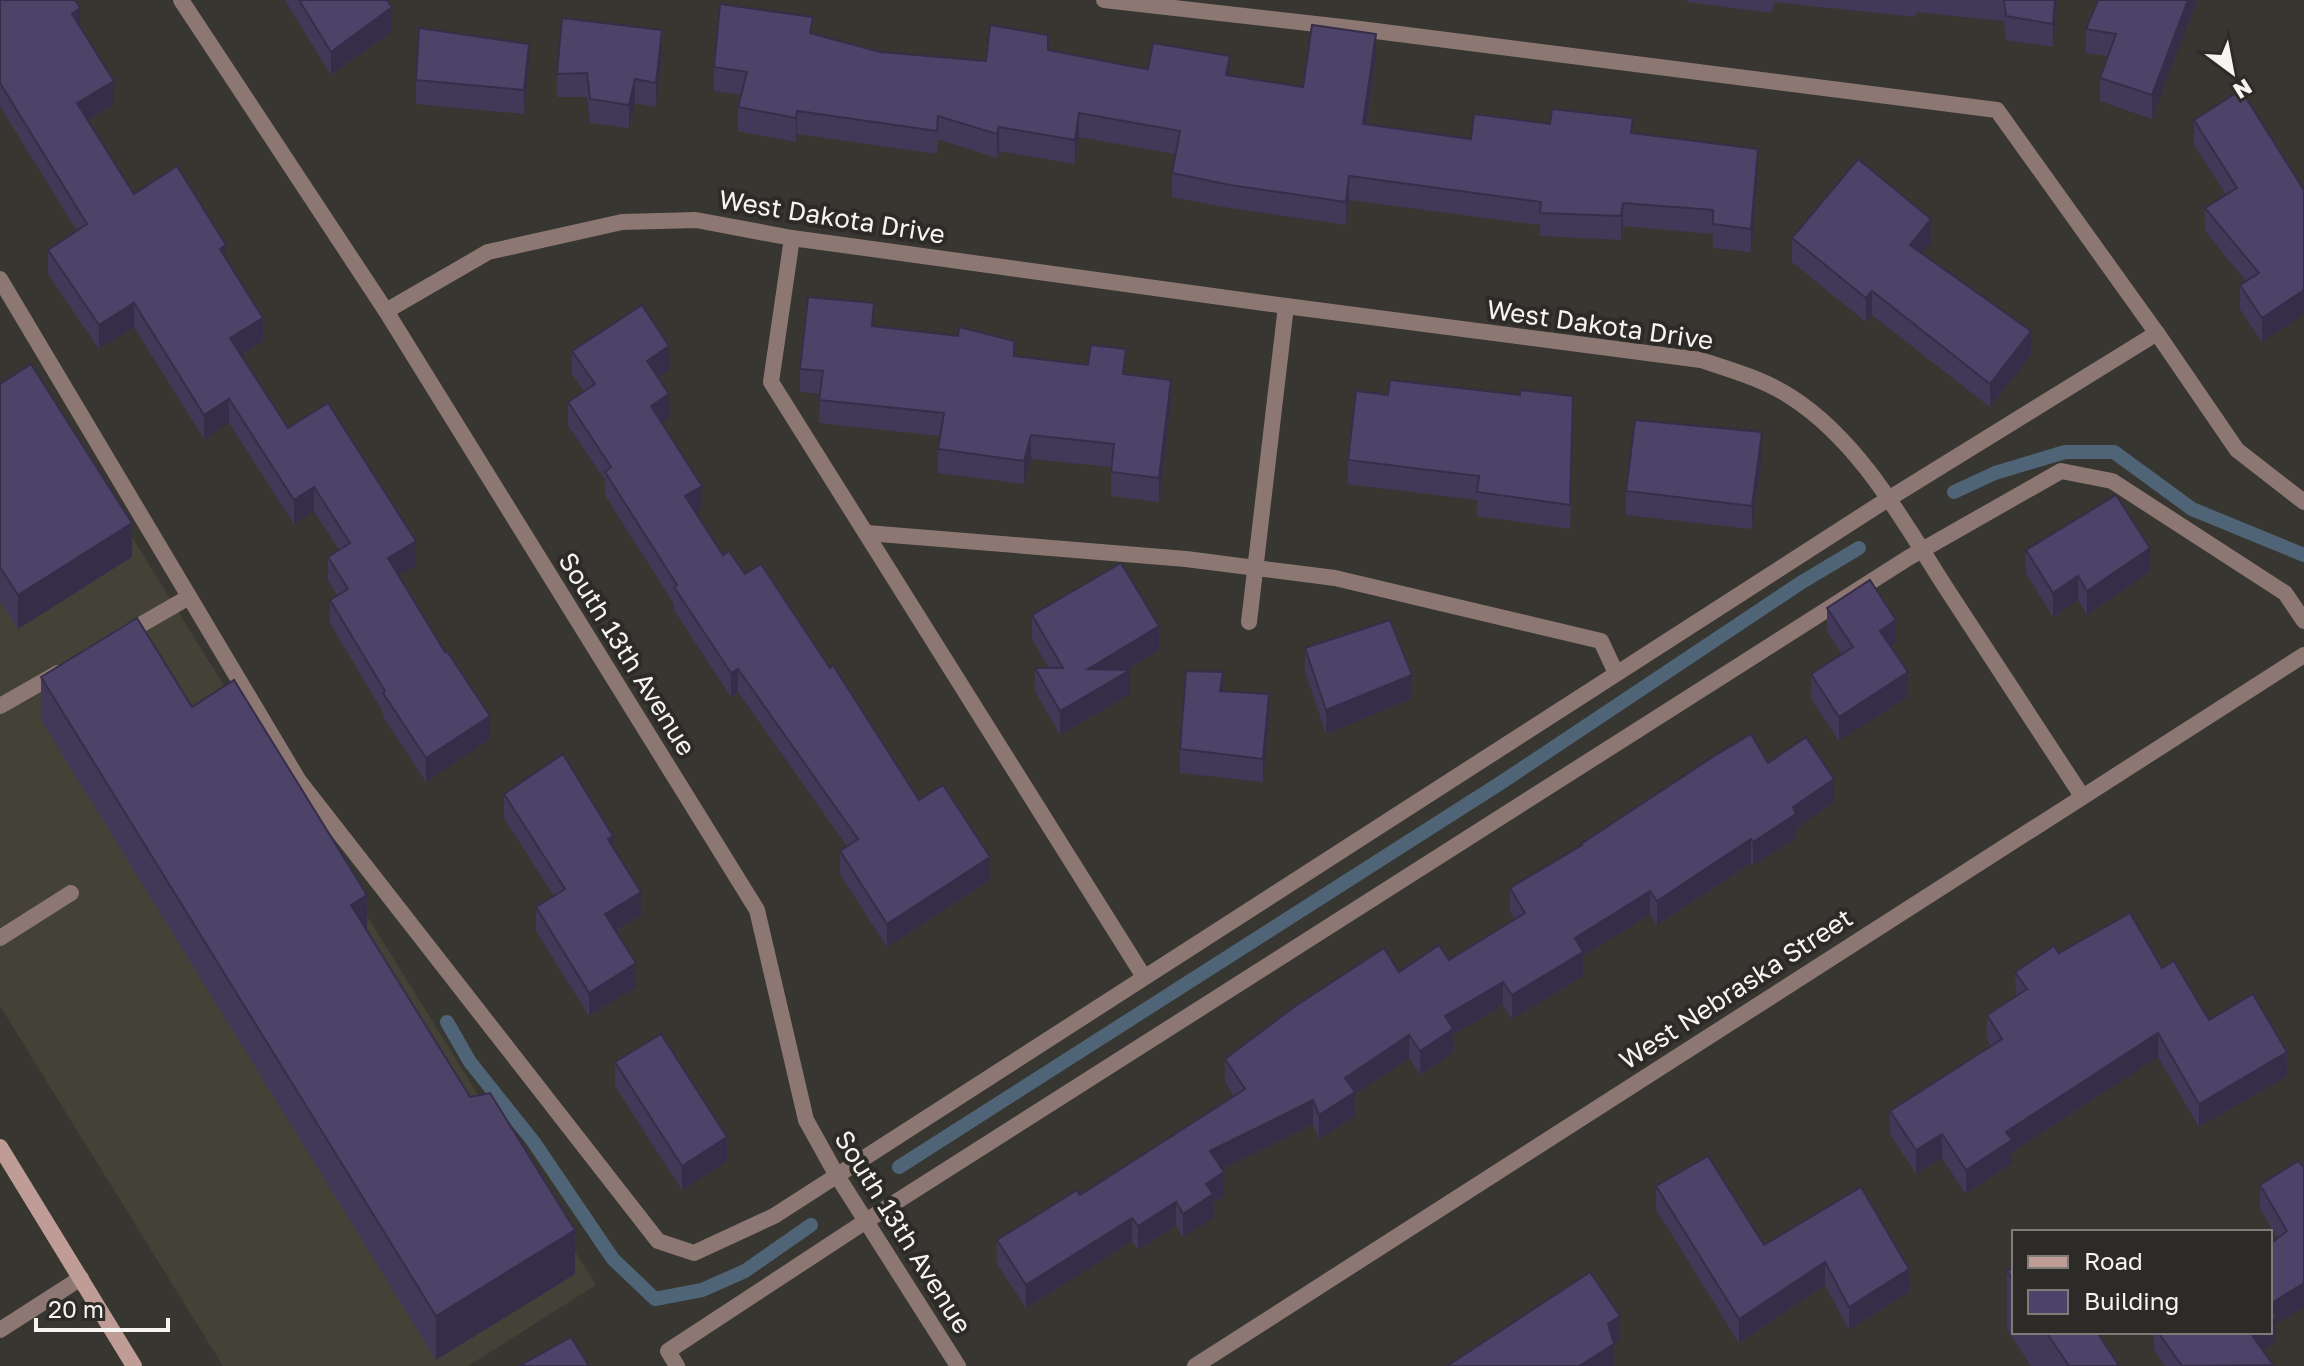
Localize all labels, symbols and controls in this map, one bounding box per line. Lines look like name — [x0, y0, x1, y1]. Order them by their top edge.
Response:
north arrow — [2192, 32, 2272, 112]
text: N — [2229, 74, 2257, 105]
street label: West Dakota Drive — [717, 183, 947, 250]
street label: West Dakota Drive — [1485, 293, 1715, 356]
street label: South 13th Avenue — [552, 547, 702, 761]
street label: West Nebraska Street — [1613, 902, 1858, 1076]
street label: South 13th Avenue — [828, 1125, 978, 1339]
legend — [2012, 1230, 2272, 1334]
text: Road — [2084, 1246, 2143, 1275]
scale bar — [36, 1282, 168, 1332]
text: Building — [2084, 1286, 2179, 1315]
text: 20 m — [48, 1294, 104, 1323]

